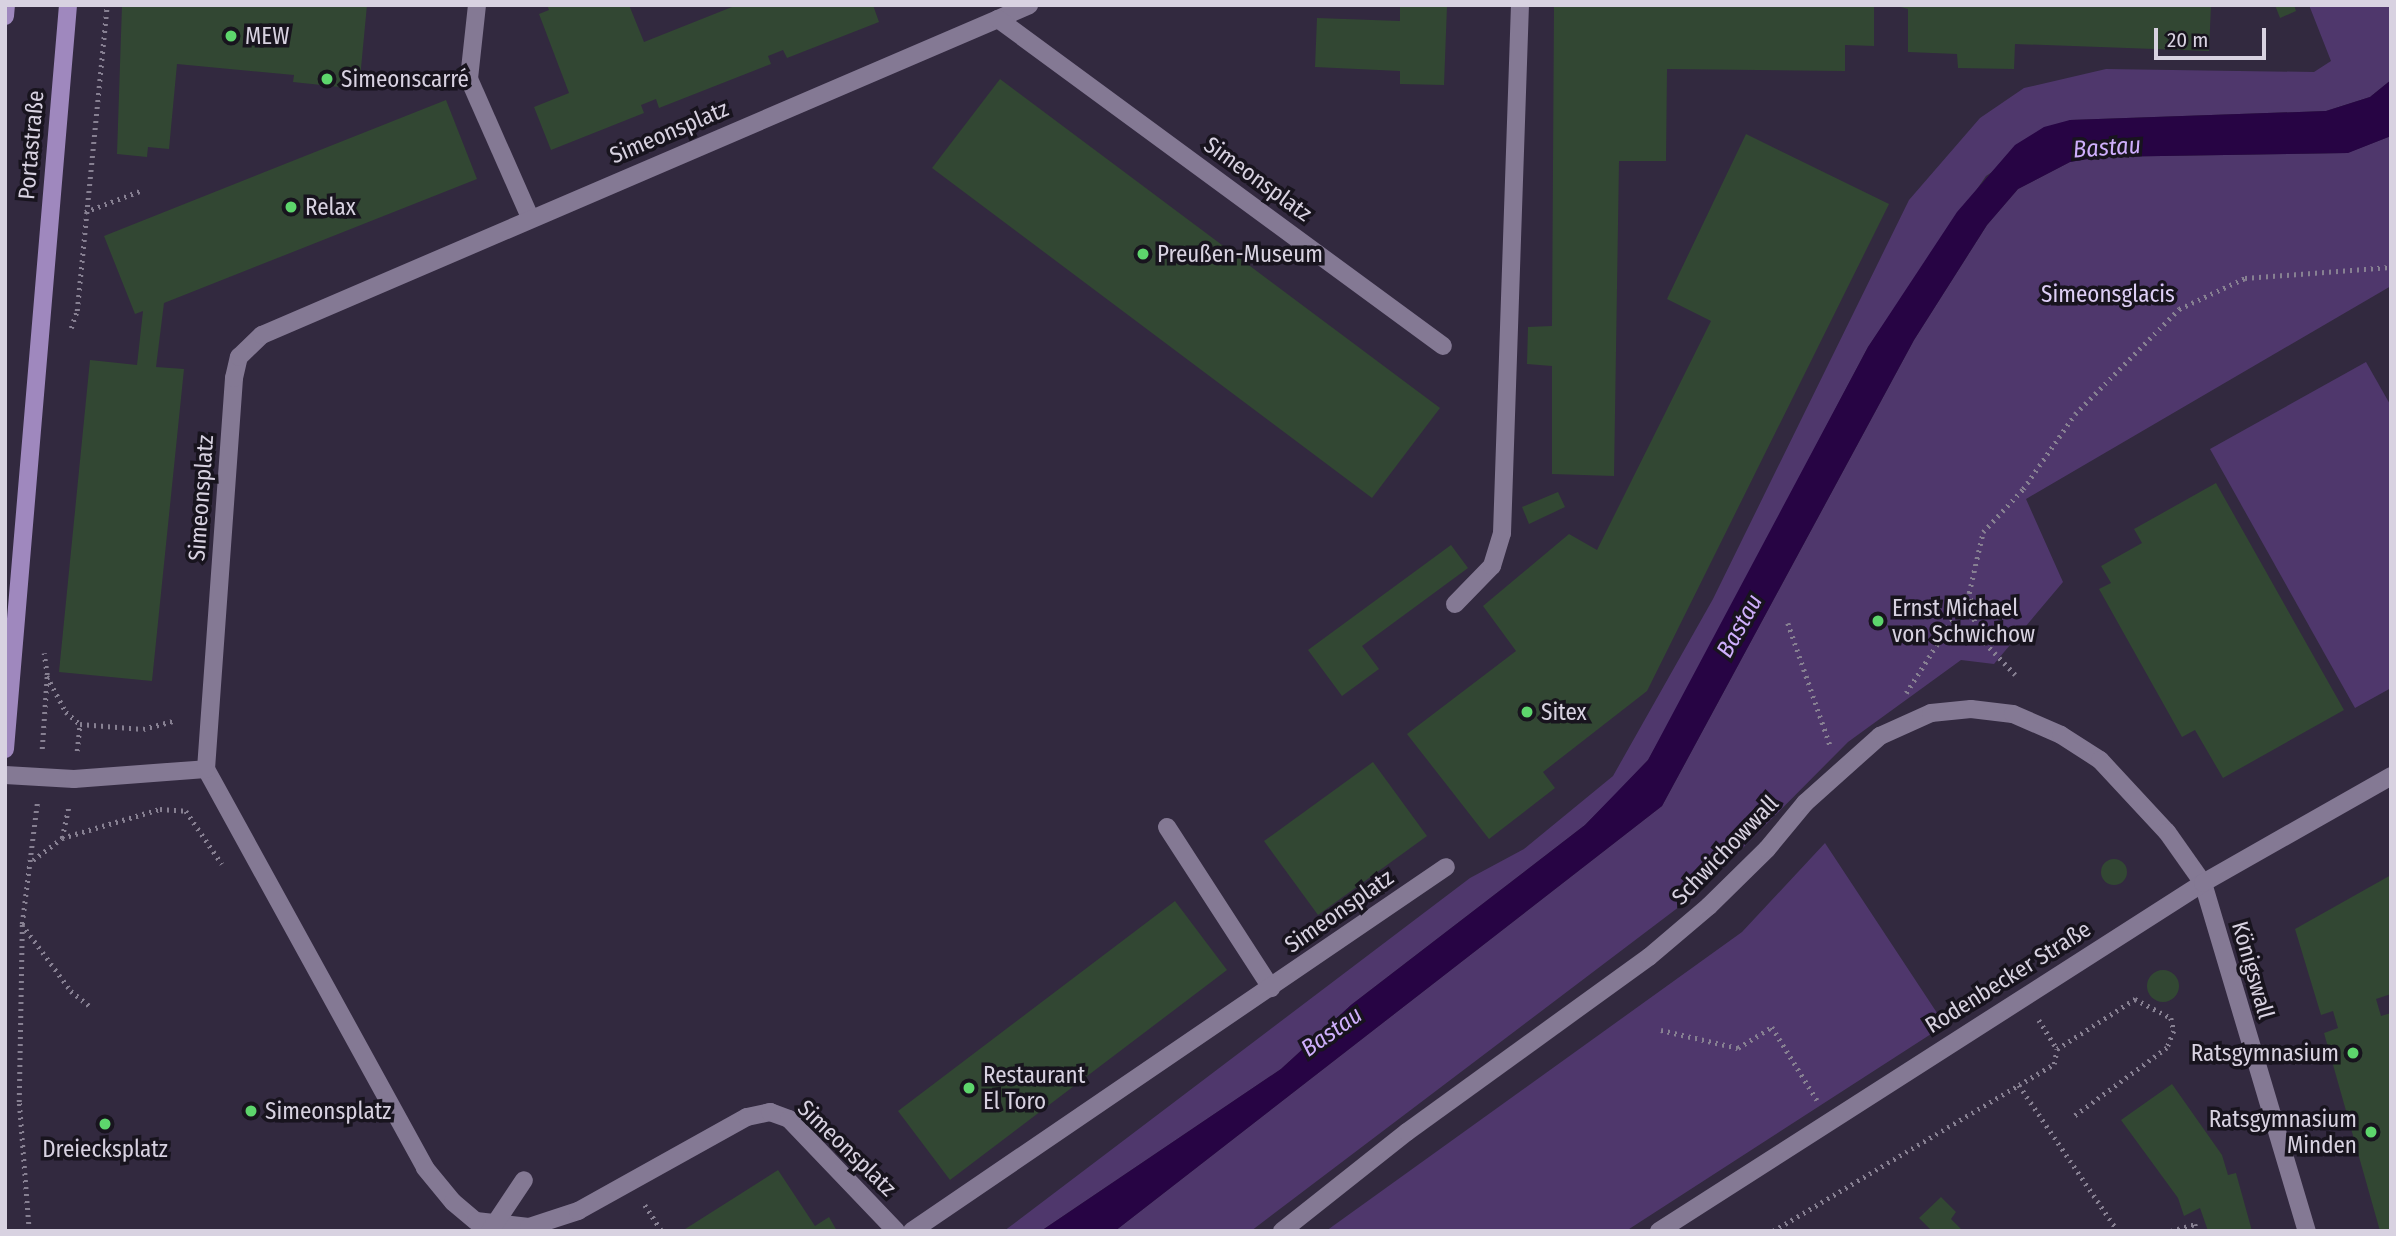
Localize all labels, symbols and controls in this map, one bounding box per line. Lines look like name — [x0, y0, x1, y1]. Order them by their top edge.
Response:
scale bar — [2158, 14, 2270, 58]
place label: MEW — [245, 22, 289, 50]
text: 20 m — [2167, 27, 2208, 53]
marker: MEW — [223, 28, 239, 44]
place label: Simeonscarré — [341, 65, 469, 93]
marker: Simeonscarré — [319, 71, 335, 87]
street label: Portastraße — [12, 89, 50, 201]
street label: Simeonsplatz — [605, 95, 733, 169]
street label: Simeonsplatz — [1199, 131, 1317, 227]
water label: Bastau — [2072, 131, 2142, 165]
place label: Relax — [305, 193, 356, 221]
marker: Relax — [283, 199, 299, 215]
place label: Preußen-Museum — [1157, 240, 1323, 268]
marker: Preußen-Museum — [1135, 246, 1151, 262]
park label: Simeonsglacis — [2041, 280, 2175, 308]
street label: Simeonsplatz — [183, 434, 219, 562]
water label: Bastau — [1711, 589, 1769, 663]
place label: Ernst Michael von Schwichow — [1892, 594, 2035, 648]
marker: Ernst Michael von Schwichow — [1870, 613, 1886, 629]
place label: Sitex — [1541, 698, 1587, 726]
marker: Sitex — [1519, 704, 1535, 720]
street label: Schwichowwall — [1666, 790, 1784, 910]
street label: Simeonsplatz — [1279, 863, 1399, 959]
street label: Rodenbecker Straße — [1920, 915, 2096, 1039]
street label: Königswall — [2226, 918, 2280, 1022]
water label: Bastau — [1296, 1001, 1368, 1063]
place label: Ratsgymnasium — [2191, 1039, 2339, 1067]
marker: Ratsgymnasium — [2345, 1045, 2361, 1061]
place label: Restaurant El Toro — [983, 1061, 1085, 1115]
marker: Restaurant El Toro — [961, 1080, 977, 1096]
street label: Simeonsplatz — [792, 1094, 902, 1202]
place label: Simeonsplatz — [265, 1097, 391, 1125]
marker: Simeonsplatz — [243, 1103, 259, 1119]
place label: Ratsgymnasium Minden — [2209, 1105, 2357, 1159]
marker: Dreiecksplatz — [97, 1116, 113, 1132]
marker: Ratsgymnasium Minden — [2363, 1124, 2379, 1140]
place label: Dreiecksplatz — [42, 1135, 168, 1163]

